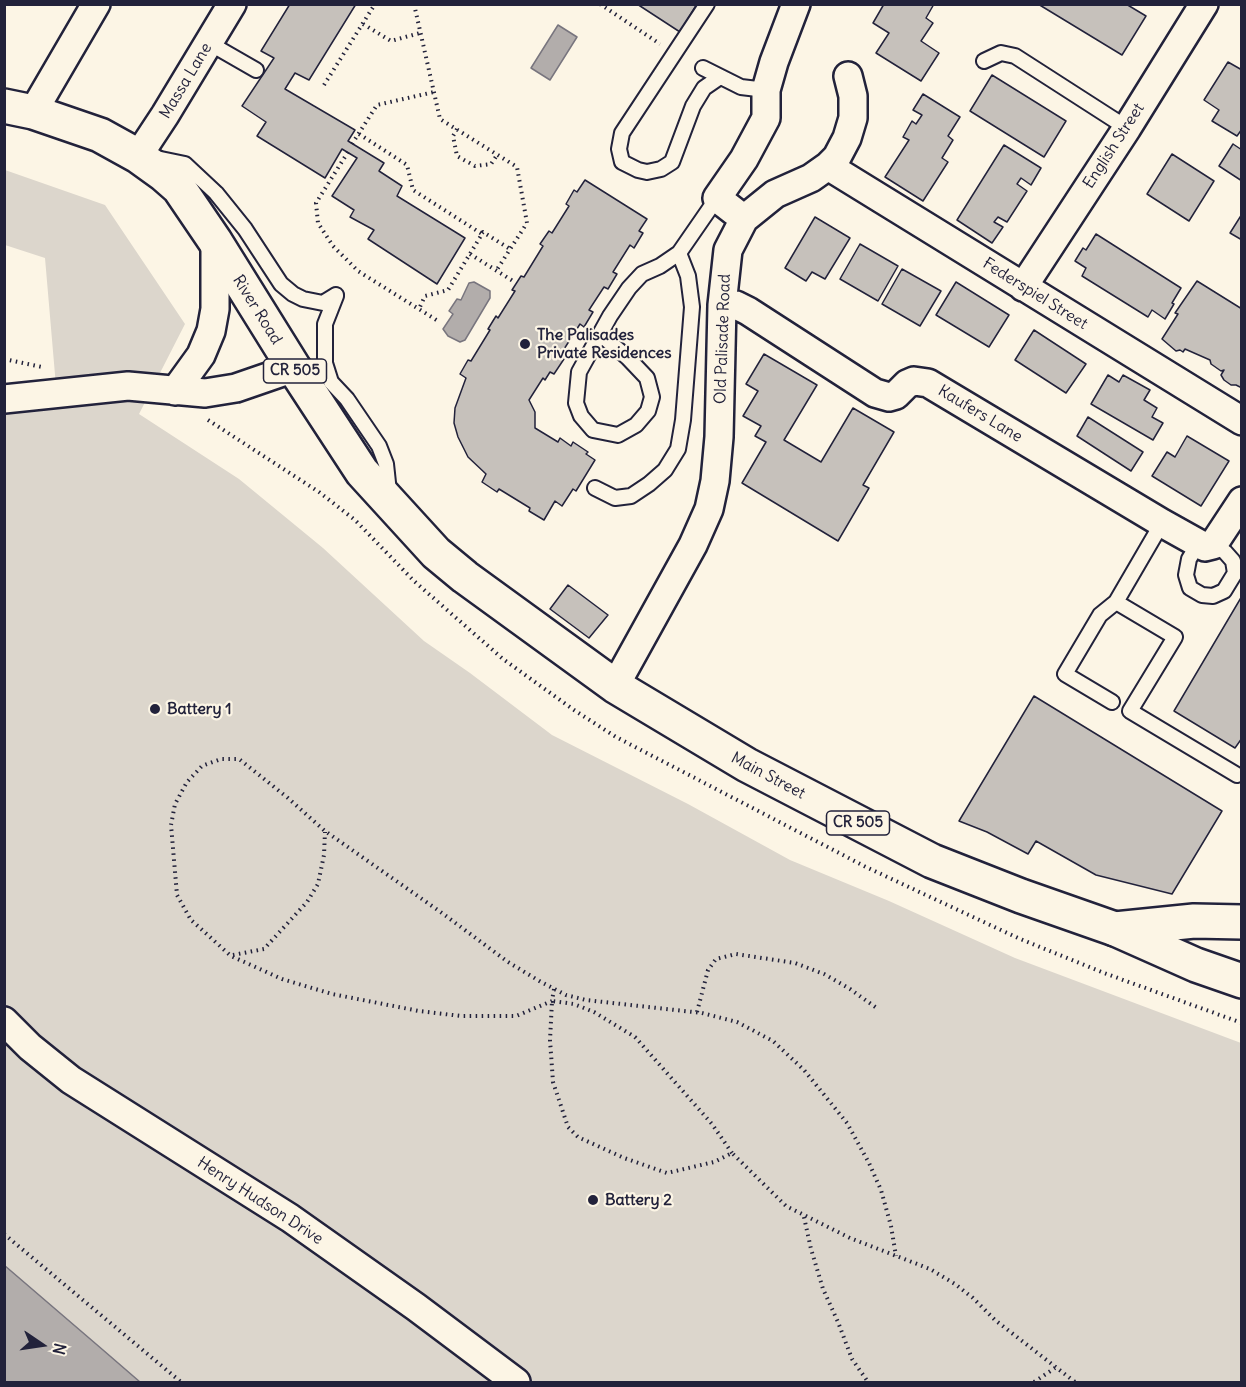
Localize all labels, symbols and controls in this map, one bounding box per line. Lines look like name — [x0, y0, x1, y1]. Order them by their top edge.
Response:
street label: Massa Lane — [156, 40, 216, 122]
street label: English Street — [1079, 100, 1149, 192]
street label: Federspiel Street — [979, 254, 1091, 334]
street label: River Road — [228, 272, 286, 348]
street label: Old Palisade Road — [711, 274, 735, 404]
place label: The Palisades Private Residences — [537, 325, 671, 363]
marker: The Palisades Private Residences — [518, 337, 532, 351]
road number: CR 505 — [264, 359, 326, 383]
street label: Kaufers Lane — [934, 381, 1026, 447]
place label: Battery 1 — [167, 699, 232, 719]
marker: Battery 1 — [148, 702, 162, 716]
street label: Main Street — [728, 748, 808, 804]
road number: CR 505 — [826, 811, 890, 835]
street label: Henry Hudson Drive — [194, 1153, 326, 1249]
place label: Battery 2 — [605, 1190, 672, 1210]
marker: Battery 2 — [586, 1193, 600, 1207]
north arrow — [12, 1315, 72, 1375]
text: N — [49, 1341, 71, 1357]

